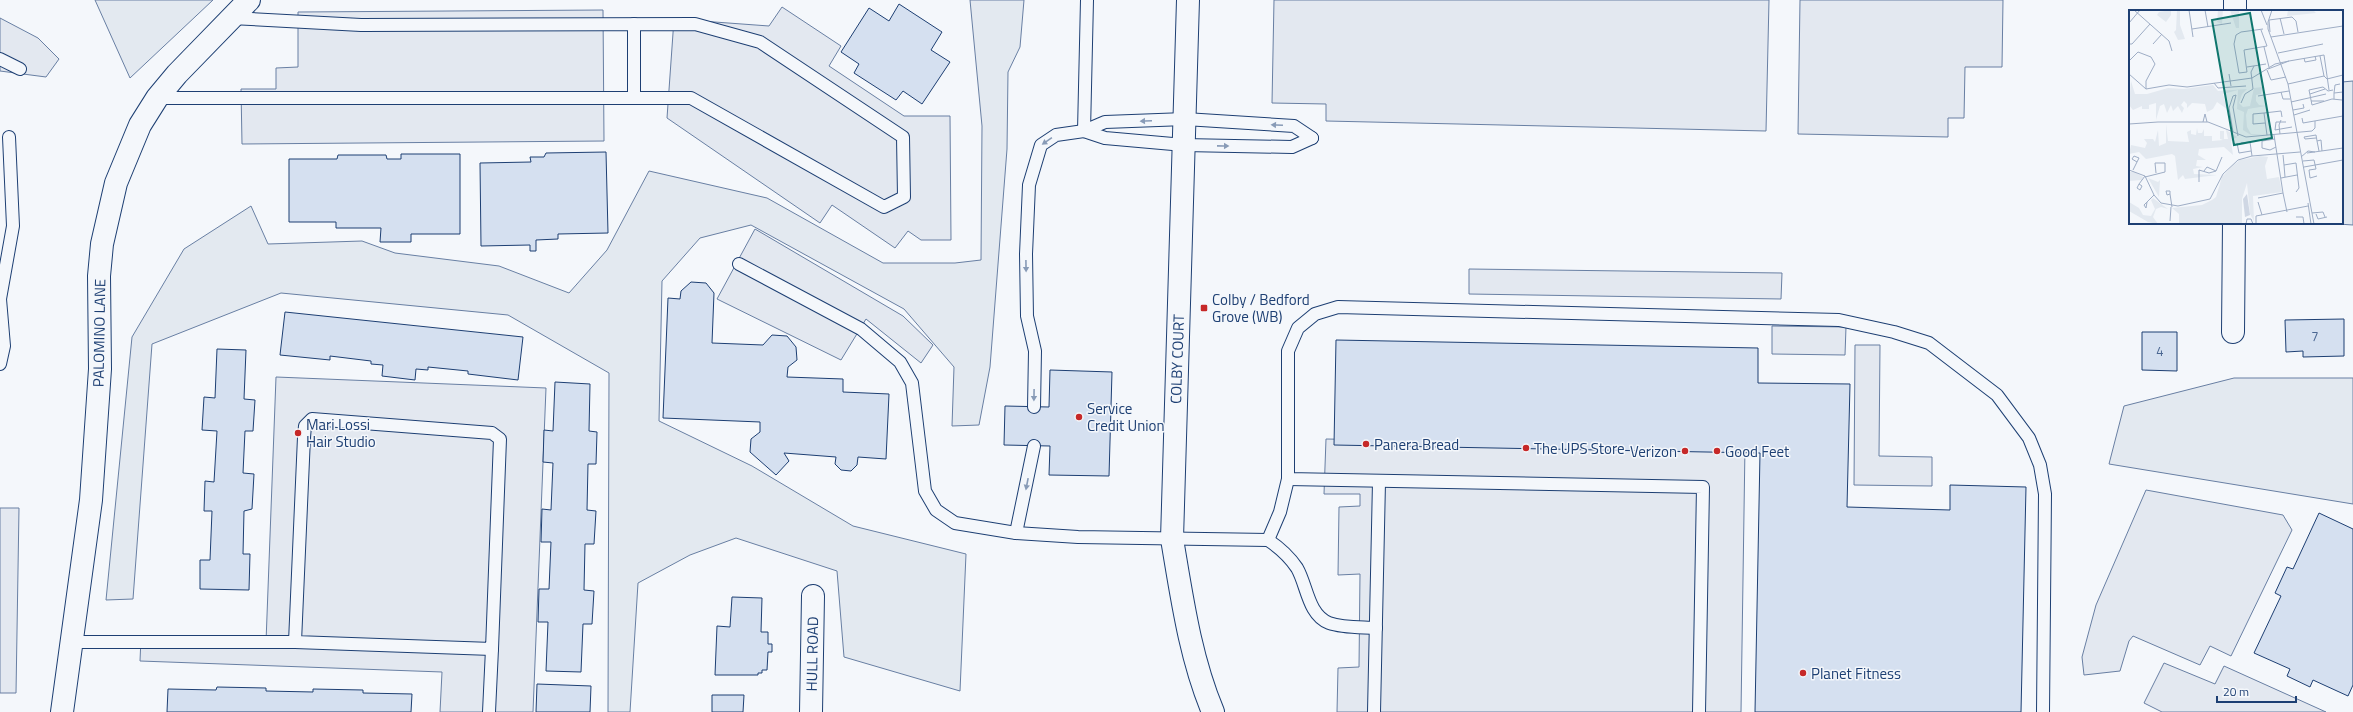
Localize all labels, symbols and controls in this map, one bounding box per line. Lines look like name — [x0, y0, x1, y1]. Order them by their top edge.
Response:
inset map — [2129, 10, 2343, 224]
one-way arrow — [1139, 118, 1152, 124]
one-way arrow — [1271, 121, 1283, 128]
one-way arrow — [1042, 137, 1053, 145]
one-way arrow — [1217, 142, 1229, 149]
one-way arrow — [1023, 260, 1030, 272]
street label: PALOMINO LANE — [87, 279, 111, 387]
place label: Colby / Bedford Grove (WB) — [1212, 288, 1310, 328]
marker: Colby / Bedford Grove (WB) — [1199, 303, 1209, 313]
street label: COLBY COURT — [1164, 314, 1190, 404]
house number: 7 — [2311, 326, 2319, 346]
house number: 4 — [2156, 341, 2164, 361]
one-way arrow — [1031, 389, 1037, 402]
place label: Service Credit Union — [1087, 397, 1164, 437]
marker: Service Credit Union — [1074, 412, 1084, 422]
place label: Mari Lossi Hair Studio — [306, 413, 376, 453]
marker: Mari Lossi Hair Studio — [293, 428, 303, 438]
place label: Panera Bread — [1374, 433, 1459, 456]
place label: The UPS Store — [1534, 437, 1625, 460]
marker: Panera Bread — [1361, 439, 1371, 449]
place label: Verizon — [1630, 440, 1677, 463]
place label: Good Feet — [1725, 440, 1790, 463]
marker: The UPS Store — [1521, 443, 1531, 453]
marker: Verizon — [1680, 446, 1690, 456]
marker: Good Feet — [1712, 446, 1722, 456]
one-way arrow — [1023, 478, 1029, 490]
street label: HULL ROAD — [800, 616, 824, 692]
place label: Planet Fitness — [1811, 662, 1901, 685]
marker: Planet Fitness — [1798, 668, 1808, 678]
scale bar — [2217, 678, 2296, 704]
text: 20 m — [2223, 682, 2249, 701]

